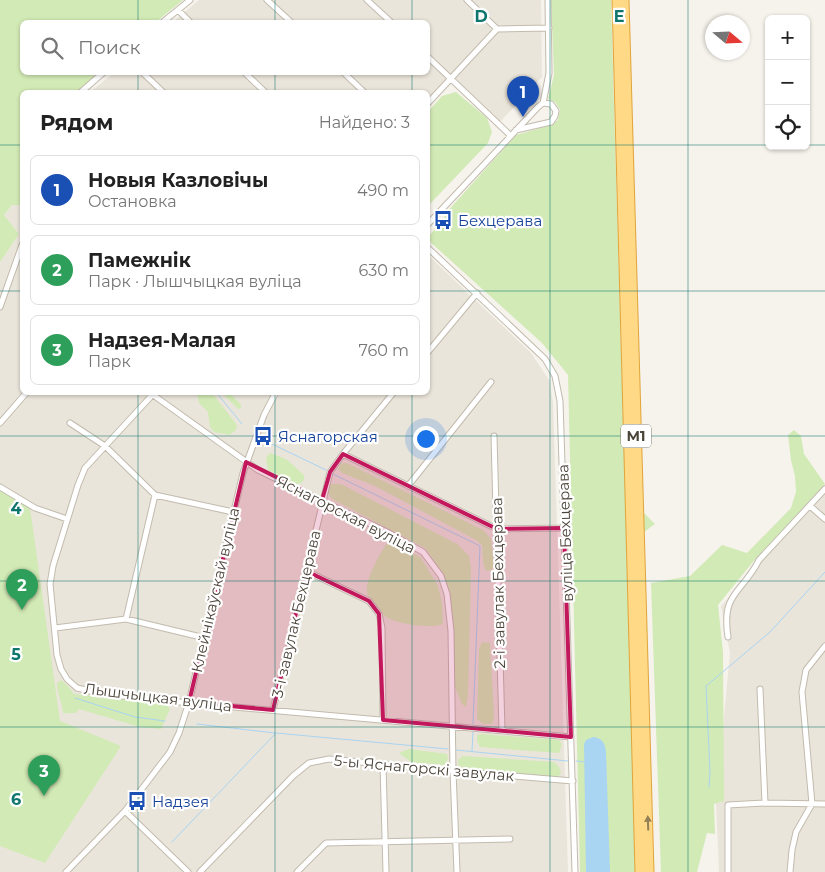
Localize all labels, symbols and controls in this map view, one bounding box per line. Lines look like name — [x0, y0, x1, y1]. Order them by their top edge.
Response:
text: D — [474, 7, 488, 26]
text: E — [614, 7, 624, 26]
north arrow — [705, 15, 750, 60]
map controls — [765, 15, 810, 150]
button: + — [765, 15, 810, 60]
search box — [20, 20, 430, 75]
icon: search — [38, 34, 66, 62]
text: Поиск — [78, 36, 141, 59]
button: − — [765, 60, 810, 105]
pin: 1 — [507, 76, 539, 117]
button: locate — [765, 105, 810, 150]
text: Рядом — [40, 110, 113, 135]
text: Найдено: 3 — [319, 113, 410, 132]
text: Новыя Казловічы — [88, 169, 268, 192]
text: 1 — [54, 181, 60, 200]
text: 490 m — [357, 181, 409, 200]
text: Остановка — [88, 192, 177, 211]
bus stop icon: Бехцерава — [432, 209, 454, 231]
place label: Бехцерава — [458, 211, 542, 230]
text: Памежнік — [88, 249, 191, 272]
text: 2 — [52, 261, 62, 280]
text: 630 m — [358, 261, 409, 280]
text: Парк · Лышчыцкая вуліца — [88, 272, 302, 291]
text: Надзея-Малая — [88, 329, 236, 352]
text: 3 — [52, 341, 62, 360]
text: 760 m — [358, 341, 409, 360]
text: Парк — [88, 352, 131, 371]
road number: М1 — [621, 424, 651, 448]
bus stop icon: Яснагорская — [252, 425, 274, 447]
your location — [413, 426, 439, 452]
place label: Яснагорская — [278, 427, 378, 446]
street label: вуліца Бехцерава — [553, 464, 577, 602]
street label: Яснагорская вуліца — [273, 471, 419, 557]
street label: 2-і завулак Бехцерава — [487, 497, 509, 669]
text: 4 — [10, 499, 22, 518]
street label: Клейнікаўскай вуліца — [187, 506, 243, 674]
street label: 3-і завулак Бехцерава — [267, 528, 325, 700]
pin: 2 — [6, 569, 38, 610]
text: 5 — [11, 645, 21, 664]
street label: Лышчыцкая вуліца — [83, 679, 233, 715]
street label: 5-ы Яснагорскі завулак — [333, 751, 515, 785]
pin: 3 — [28, 755, 60, 796]
text: 6 — [11, 790, 21, 809]
bus stop icon: Надзея — [126, 790, 148, 812]
place label: Надзея — [152, 792, 209, 811]
one-way arrow — [644, 815, 652, 831]

